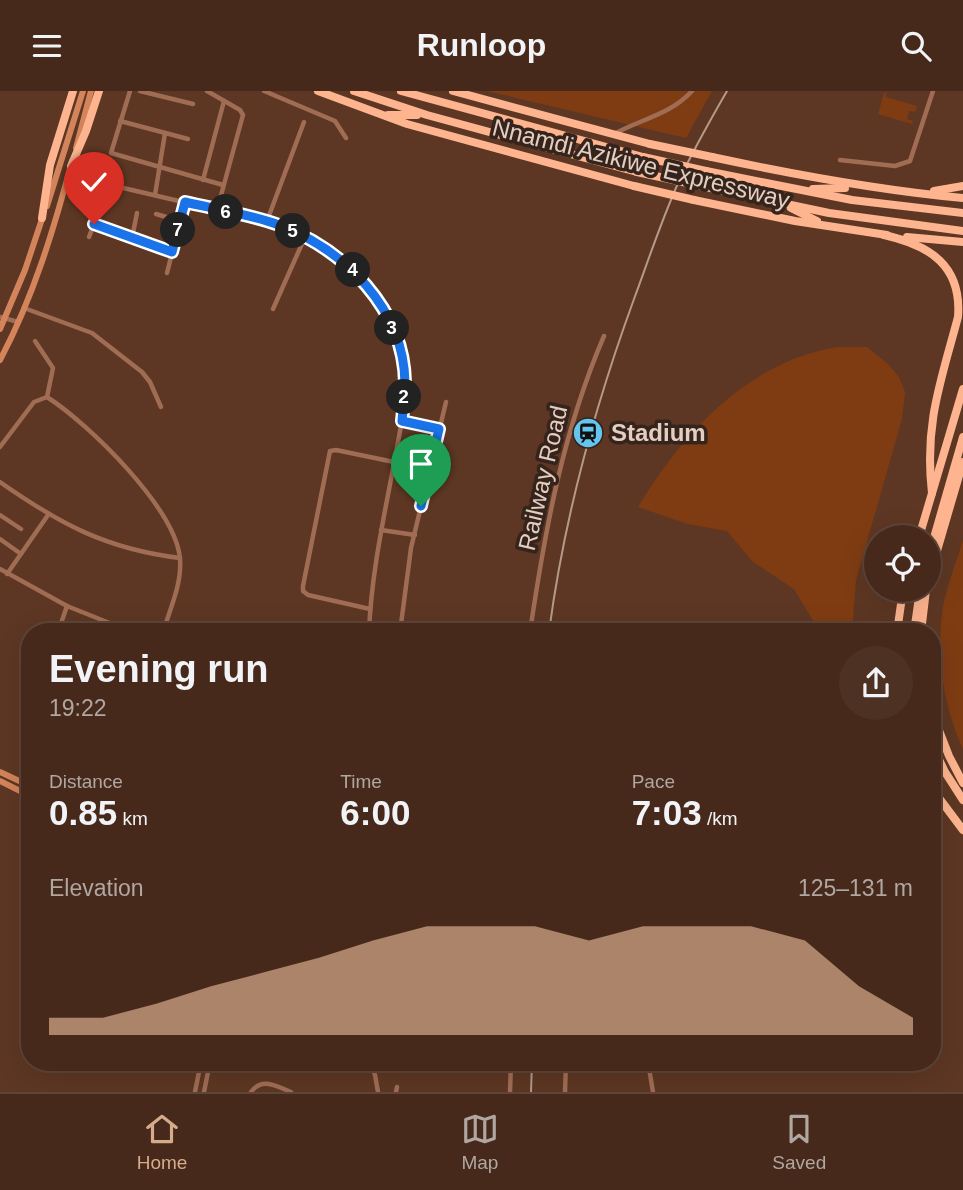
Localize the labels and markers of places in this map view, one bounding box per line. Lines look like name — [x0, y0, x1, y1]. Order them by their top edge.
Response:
pin — [64, 152, 124, 224]
pin: 6 — [208, 195, 244, 229]
pin: 7 — [160, 213, 196, 247]
pin: 5 — [276, 213, 310, 249]
pin: 4 — [336, 253, 370, 287]
pin: 3 — [374, 310, 410, 345]
pin: 2 — [386, 379, 422, 415]
station icon: Stadium — [571, 416, 605, 450]
place label: Stadium — [611, 419, 706, 446]
pin — [391, 434, 451, 506]

